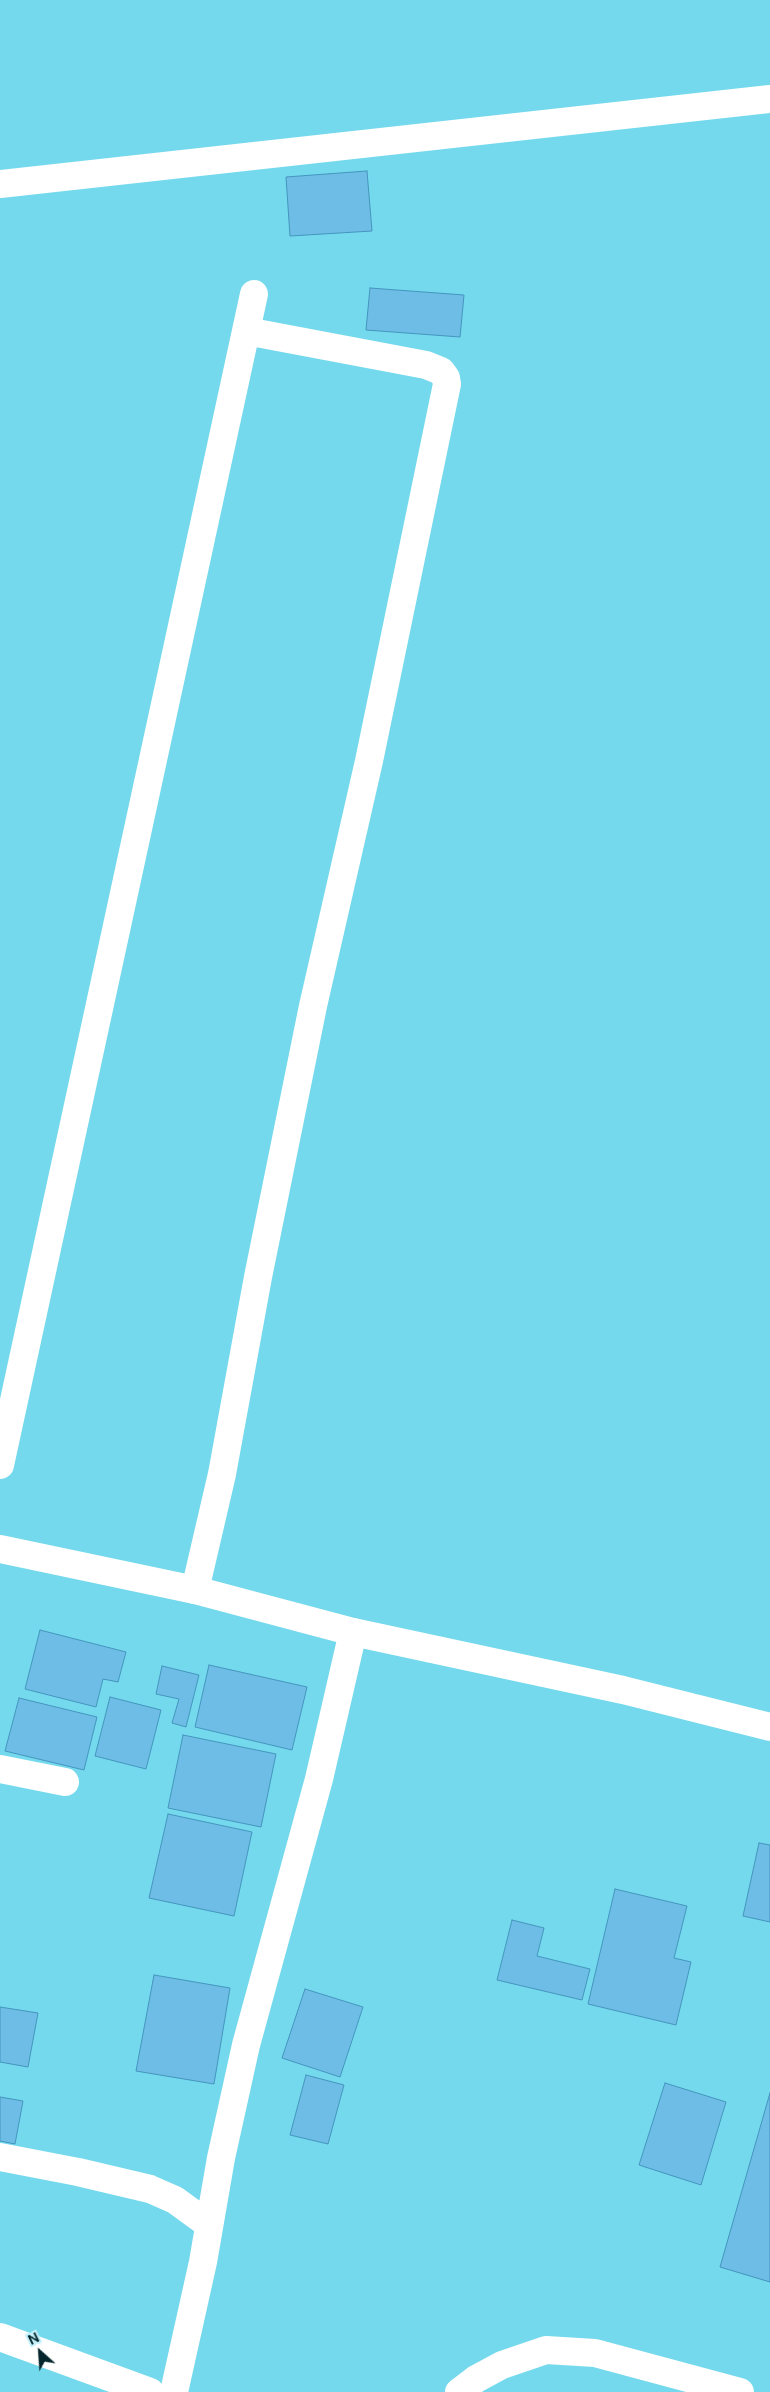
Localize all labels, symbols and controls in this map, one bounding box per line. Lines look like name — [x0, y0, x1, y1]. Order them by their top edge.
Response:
north arrow — [15, 2327, 65, 2377]
text: N — [25, 2328, 42, 2349]

